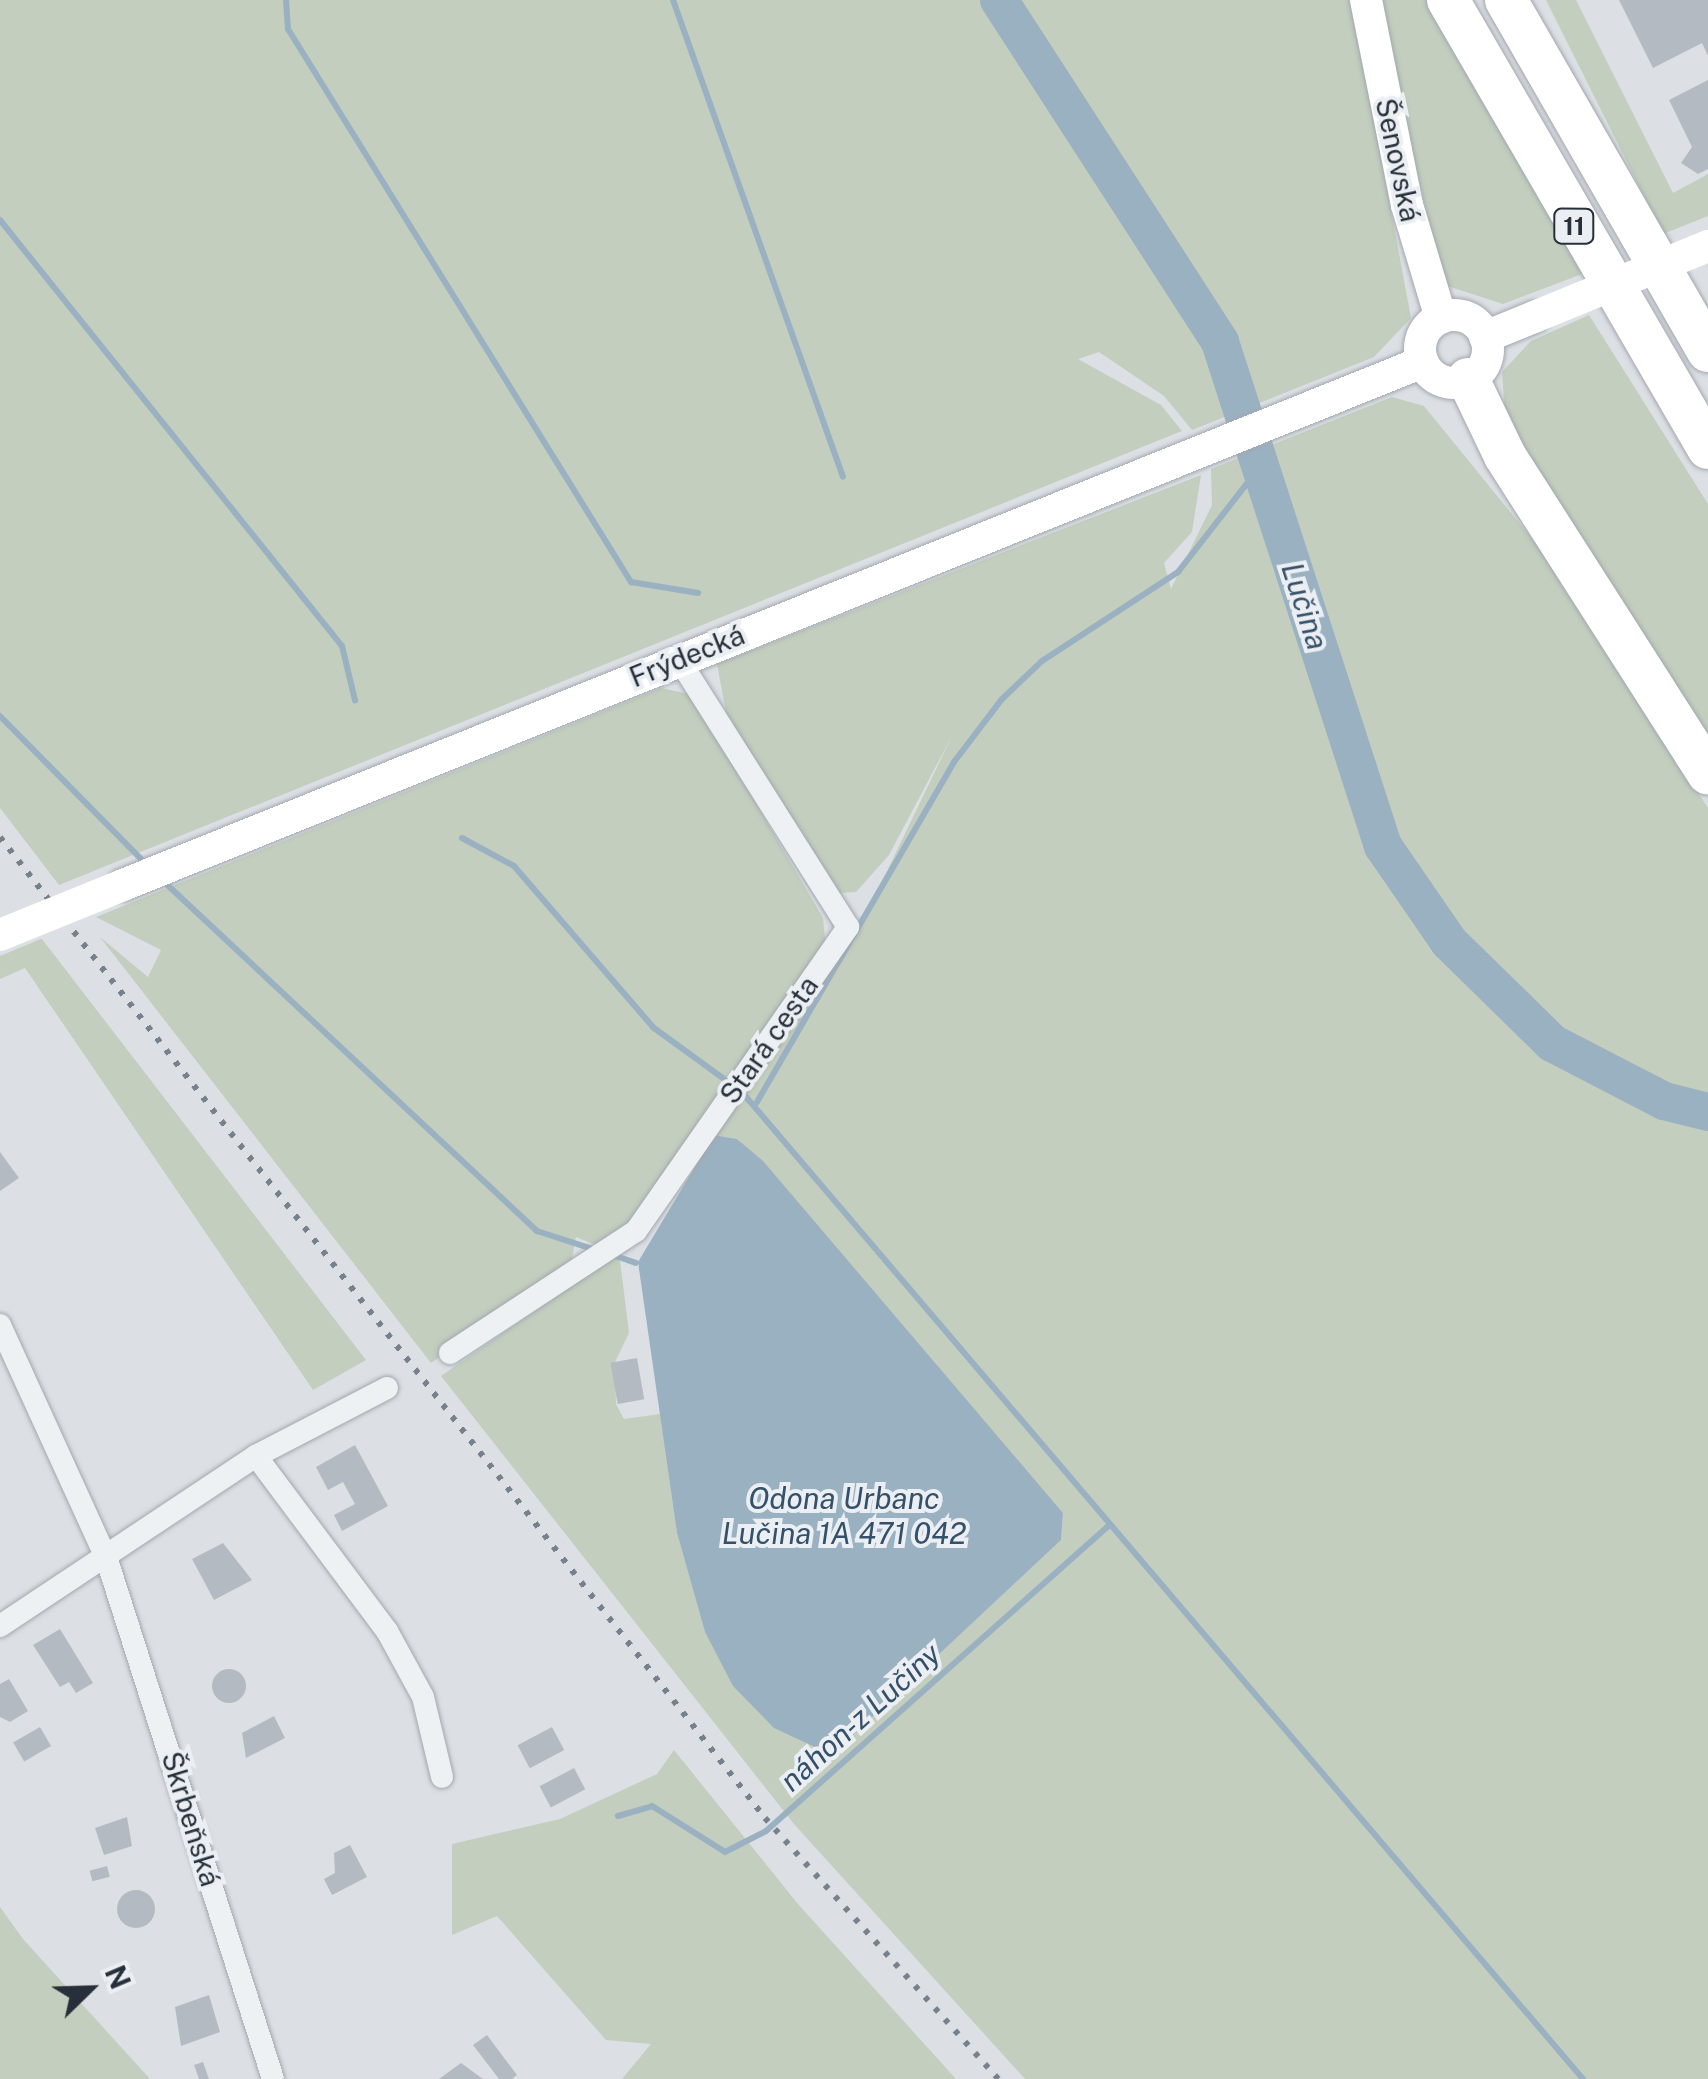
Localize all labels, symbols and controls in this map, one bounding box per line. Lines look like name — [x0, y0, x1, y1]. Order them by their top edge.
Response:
street label: Šenovská — [1369, 95, 1427, 225]
road number: 11 — [1552, 206, 1596, 246]
water label: Lučina — [1274, 558, 1336, 654]
street label: Frýdecká — [625, 618, 749, 694]
street label: Stará cesta — [713, 970, 825, 1110]
water label: Odona Urbanc Lučina 1A 471 042 — [722, 1480, 966, 1550]
water label: náhon-z Lučiny — [772, 1636, 948, 1798]
street label: Škrbeňská — [155, 1748, 227, 1890]
north arrow — [40, 1939, 140, 2039]
text: N — [99, 1961, 138, 1994]

